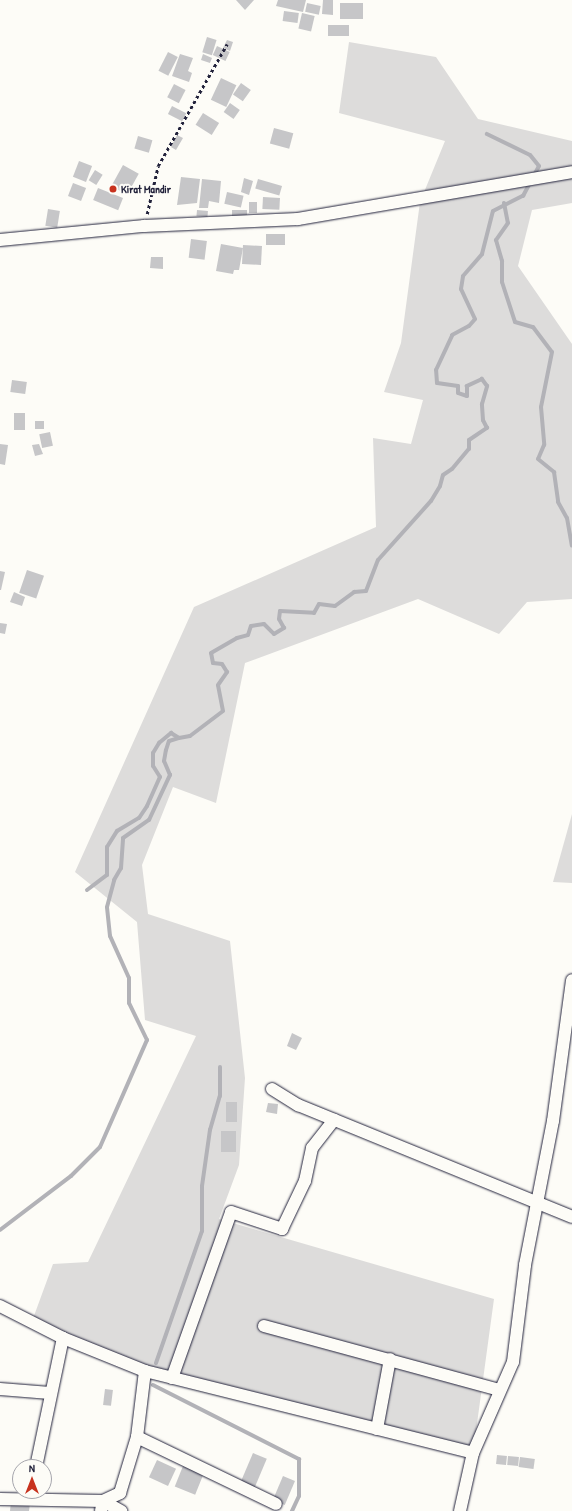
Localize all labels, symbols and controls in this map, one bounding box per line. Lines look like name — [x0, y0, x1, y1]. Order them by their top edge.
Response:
place label: Kirat Mandir — [121, 182, 171, 196]
marker: Kirat Mandir — [108, 184, 118, 194]
north arrow — [12, 1459, 52, 1499]
text: N — [29, 1461, 35, 1475]

